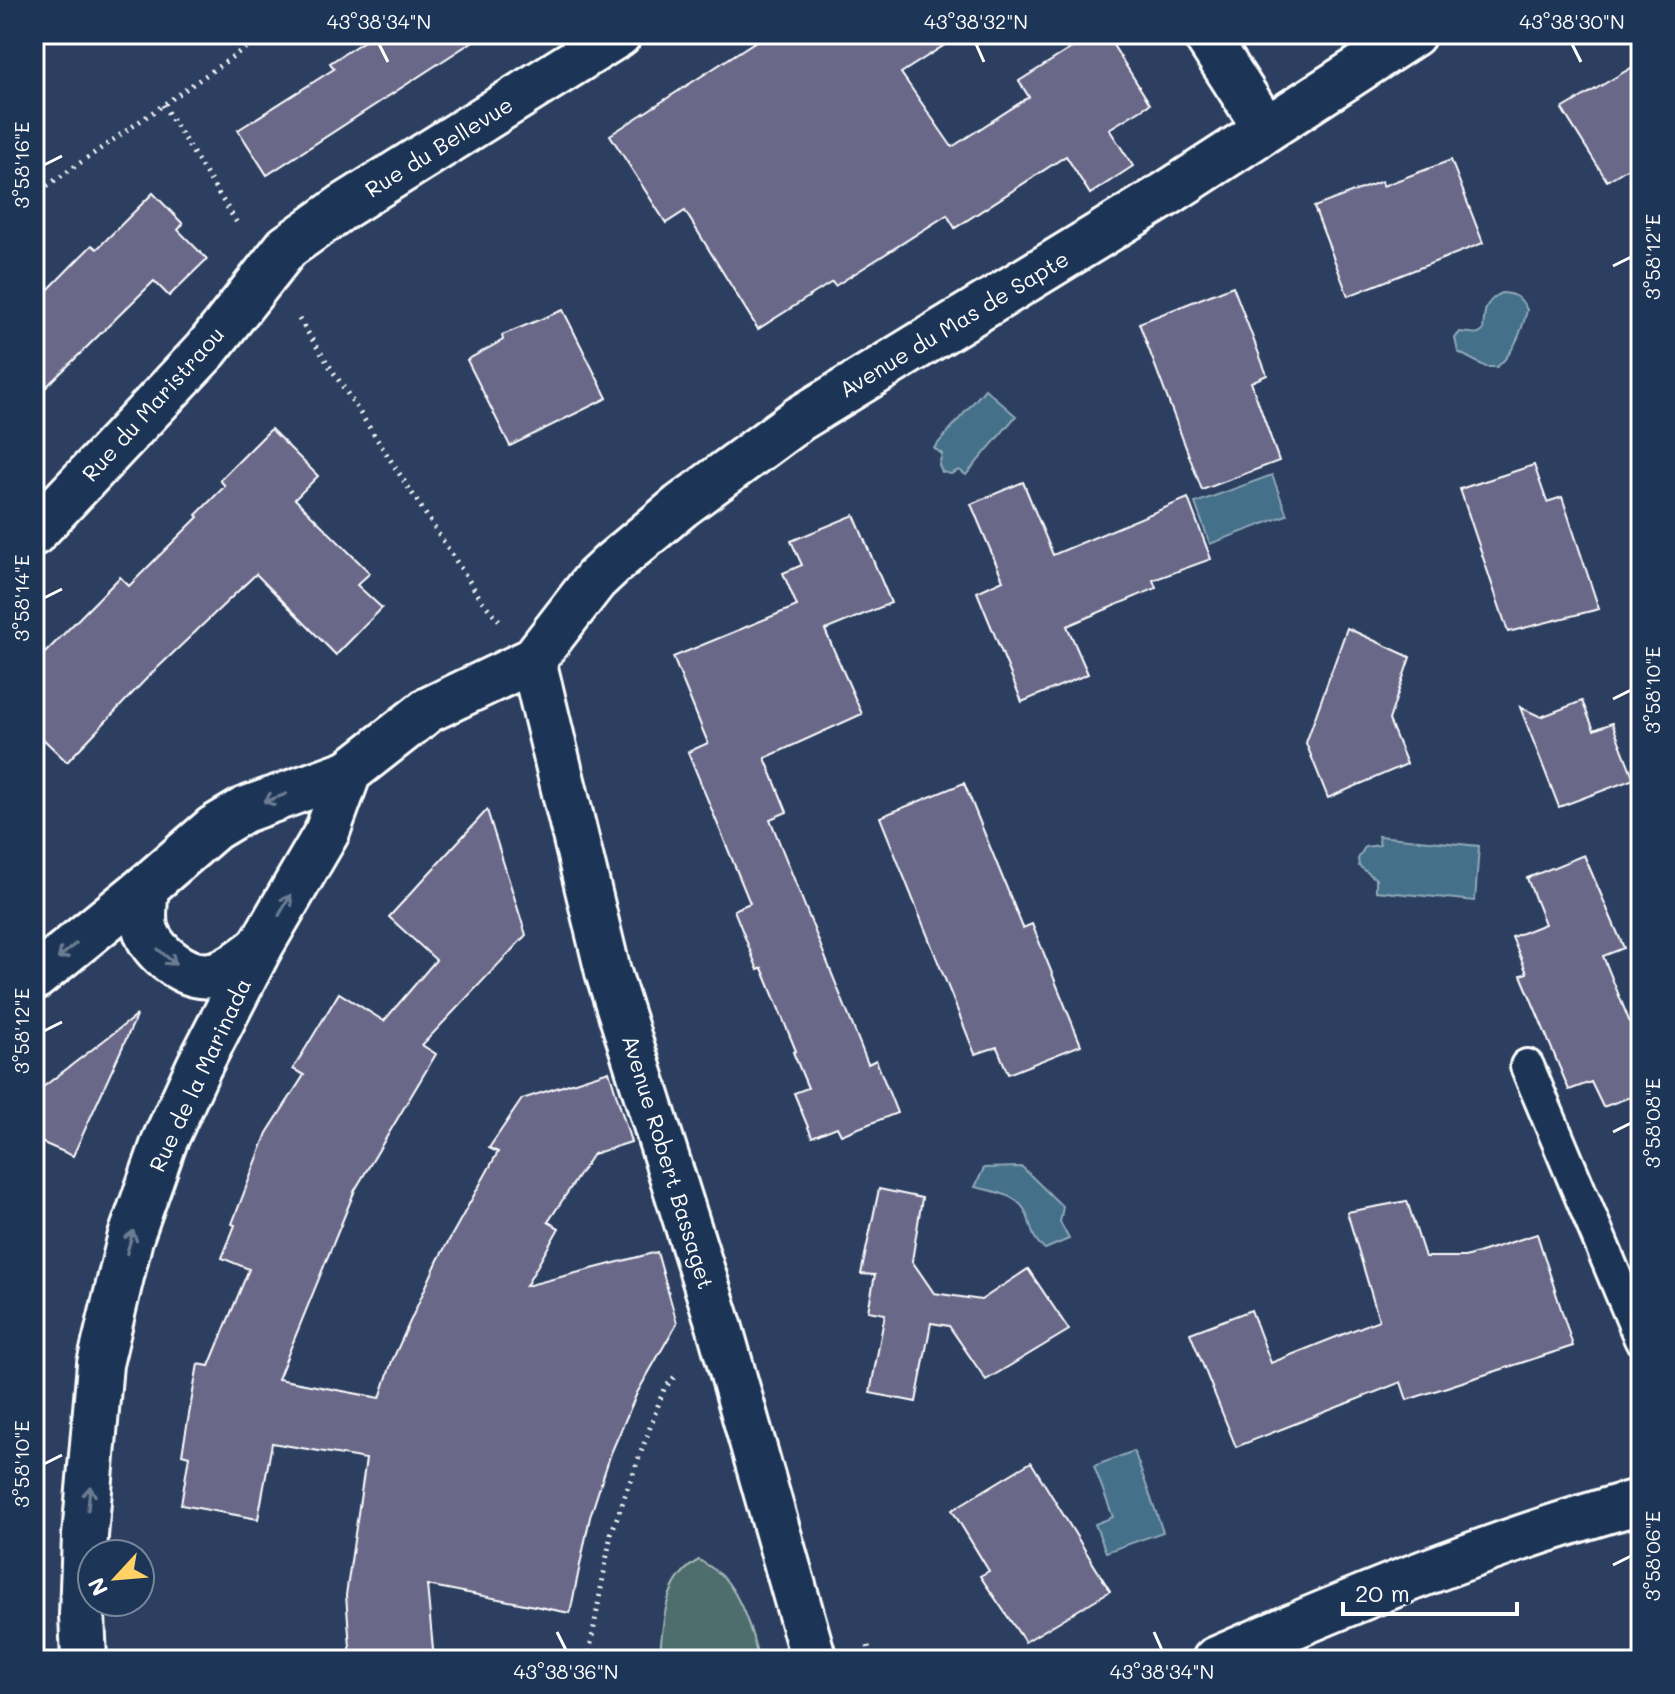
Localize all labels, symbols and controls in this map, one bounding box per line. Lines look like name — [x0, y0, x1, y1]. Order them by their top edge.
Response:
text: 43°38'34"N — [327, 8, 431, 34]
text: 43°38'32"N — [924, 8, 1028, 34]
text: 43°38'30"N — [1519, 8, 1625, 34]
street label: Rue du Bellevue — [359, 89, 518, 204]
text: 3°58'16"E — [8, 121, 34, 209]
text: 3°58'12"E — [1639, 214, 1665, 300]
street label: Avenue du Mas de Sapte — [834, 243, 1074, 404]
street label: Rue du Maristraou — [75, 320, 230, 487]
text: 3°58'14"E — [8, 555, 34, 641]
text: 3°58'10"E — [1639, 646, 1665, 734]
one-way arrow — [263, 791, 288, 806]
one-way arrow — [277, 894, 293, 917]
one-way arrow — [57, 942, 78, 959]
one-way arrow — [157, 948, 177, 966]
street label: Rue de la Marinada — [142, 973, 257, 1176]
text: 3°58'12"E — [8, 988, 34, 1074]
street label: Avenue Robert Bassaget — [616, 1031, 721, 1292]
text: 3°58'08"E — [1639, 1078, 1665, 1168]
one-way arrow — [123, 1230, 138, 1256]
text: 3°58'10"E — [8, 1420, 34, 1508]
one-way arrow — [82, 1485, 97, 1512]
text: 3°58'06"E — [1639, 1511, 1665, 1601]
north arrow — [76, 1538, 156, 1618]
scale bar — [1343, 1566, 1517, 1616]
text: N — [81, 1573, 114, 1601]
text: 20 m — [1355, 1577, 1410, 1608]
text: 43°38'36"N — [513, 1658, 619, 1684]
text: 43°38'34"N — [1110, 1658, 1214, 1684]

